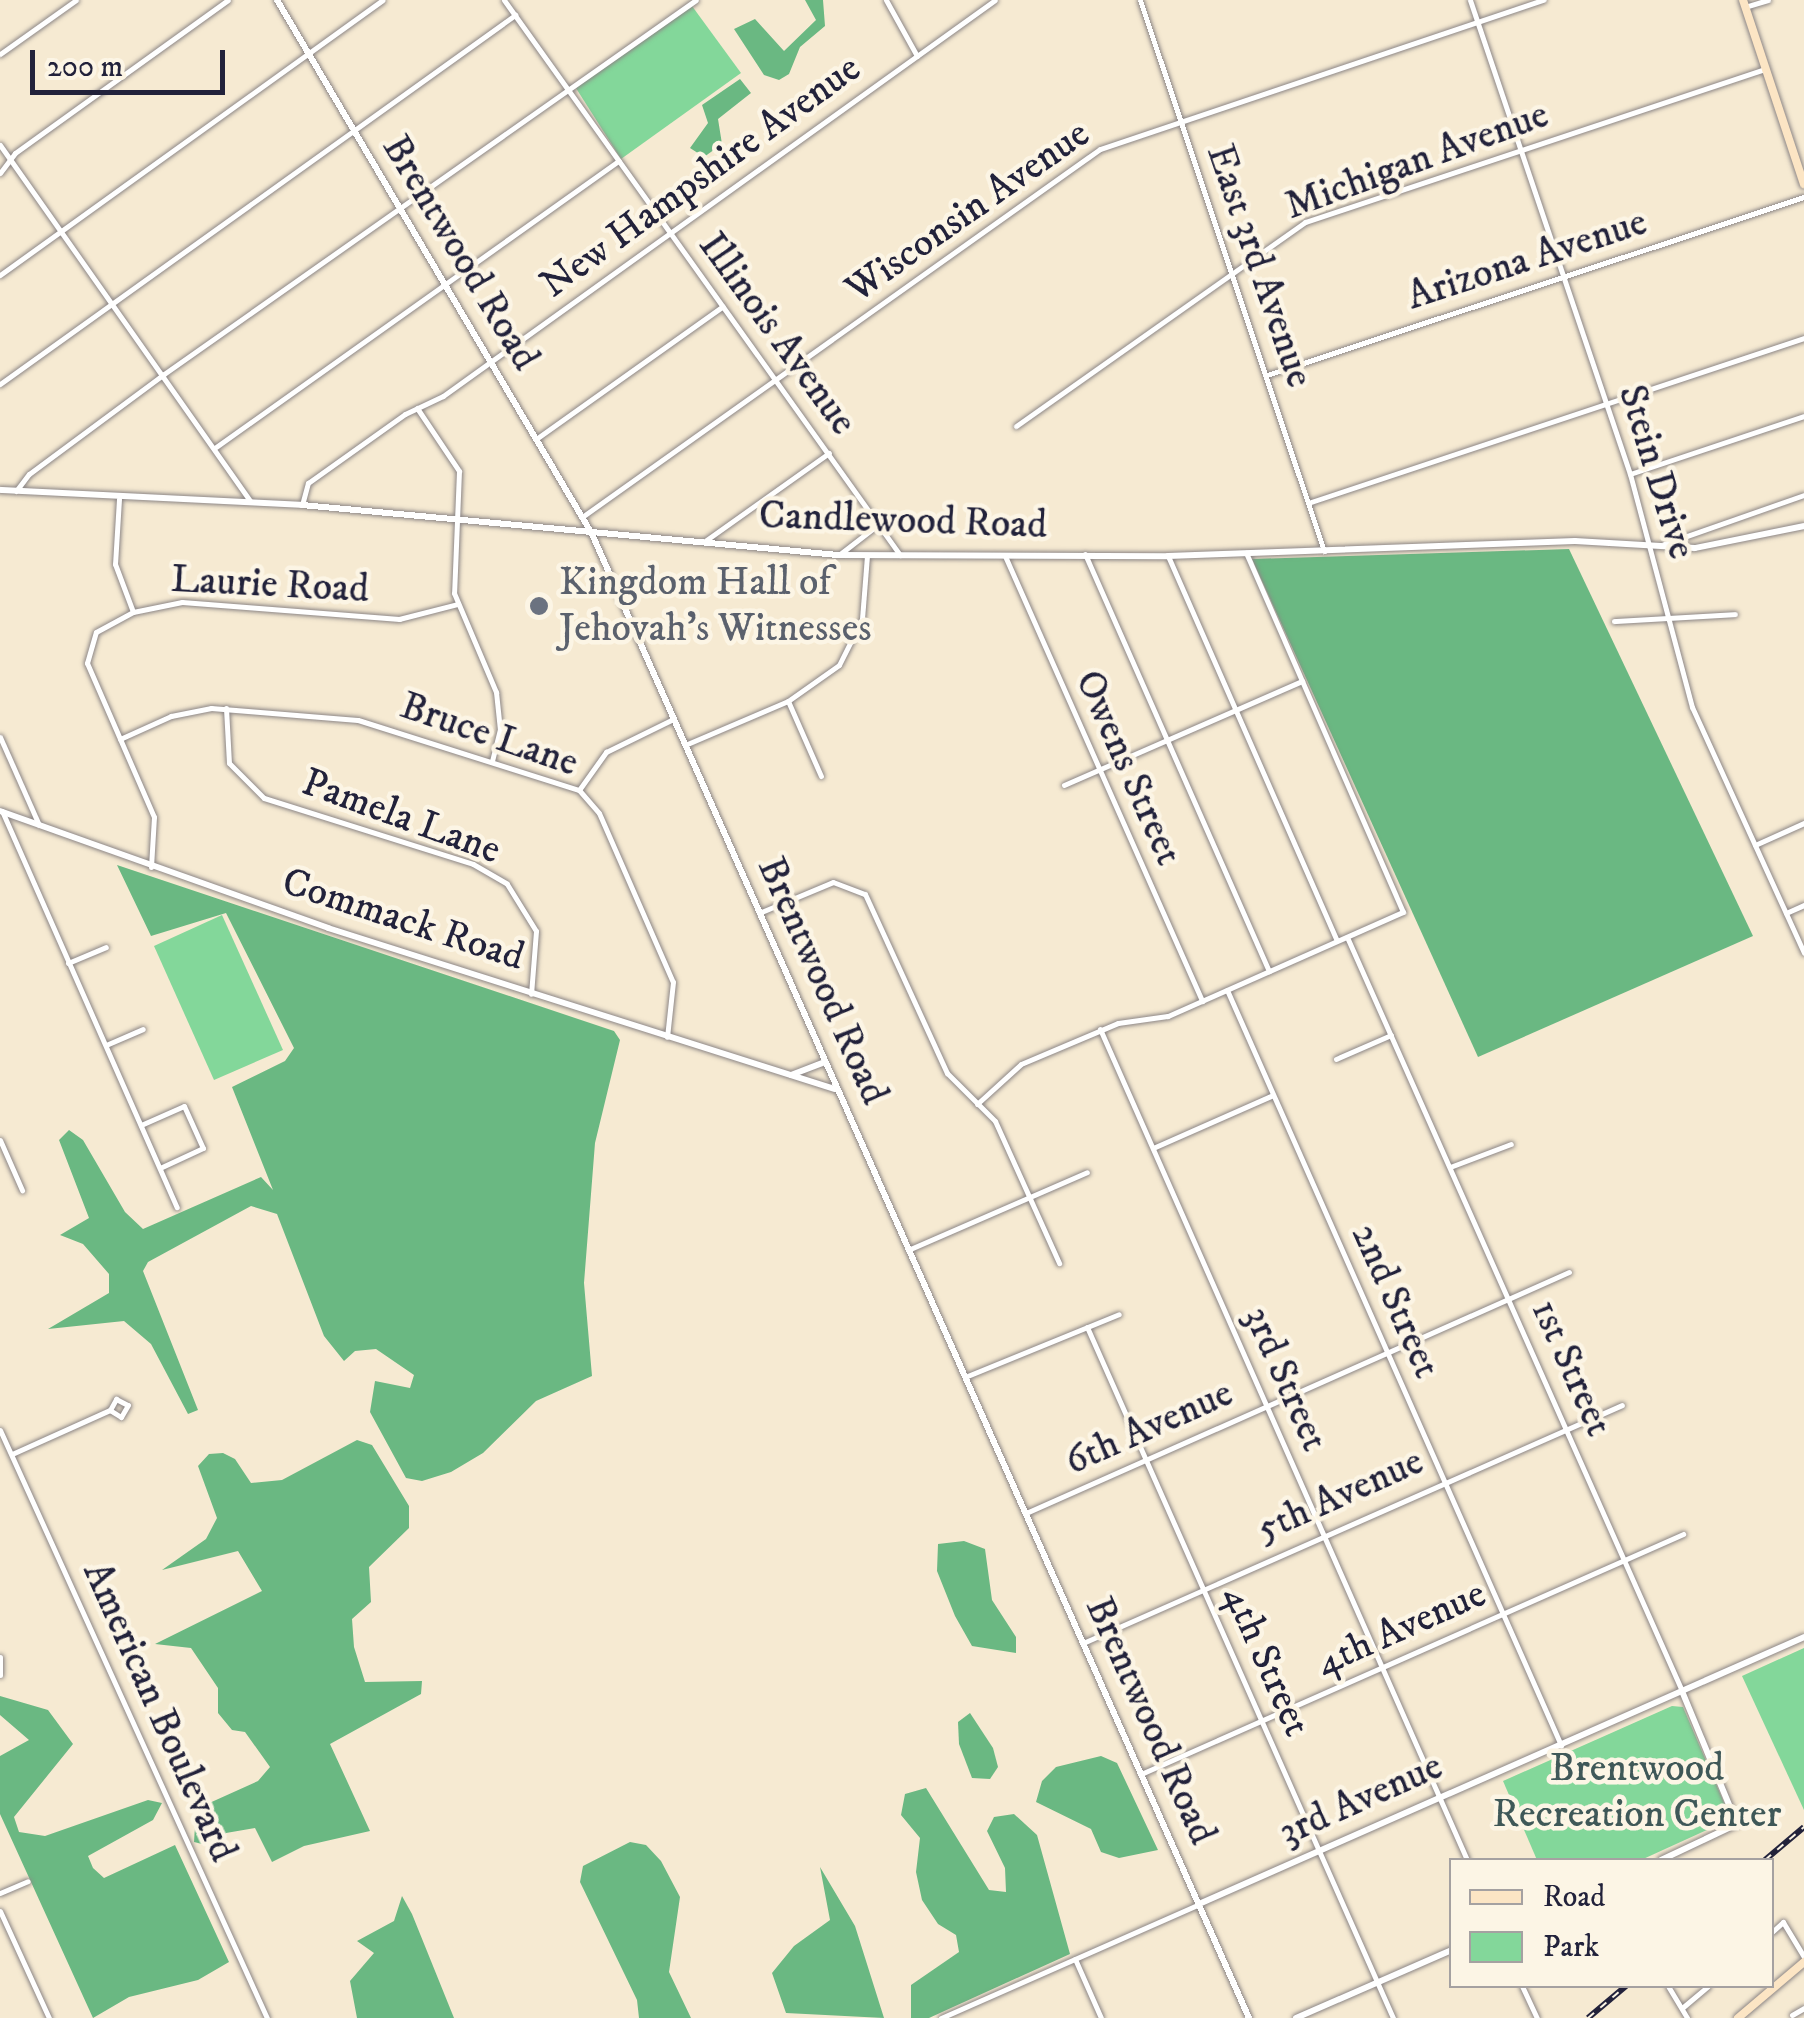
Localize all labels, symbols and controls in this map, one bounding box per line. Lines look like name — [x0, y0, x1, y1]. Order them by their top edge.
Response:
scale bar — [35, 30, 230, 92]
street label: New Hampshire Avenue — [532, 45, 870, 309]
text: 200 m — [47, 49, 123, 86]
street label: Michigan Avenue — [1279, 91, 1555, 231]
street label: Wisconsin Avenue — [837, 110, 1099, 314]
street label: Brentwood Road — [371, 127, 549, 379]
street label: East 3rd Avenue — [1195, 138, 1323, 394]
street label: Arizona Avenue — [1401, 199, 1653, 321]
street label: Illinois Avenue — [687, 223, 867, 445]
street label: Stein Drive — [1607, 379, 1705, 565]
street label: Candlewood Road — [758, 492, 1048, 550]
street label: Laurie Road — [170, 556, 370, 614]
place label: Kingdom Hall of Jehovah’s Witnesses — [559, 559, 872, 653]
marker: Kingdom Hall of Jehovah’s Witnesses — [528, 595, 550, 617]
street label: Owens Street — [1064, 663, 1192, 873]
street label: Bruce Lane — [394, 682, 584, 788]
street label: Pamela Lane — [295, 759, 507, 875]
street label: Brentwood Road — [746, 850, 898, 1112]
street label: Commack Road — [276, 858, 530, 982]
street label: 2nd Street — [1340, 1217, 1450, 1385]
street label: 1st Street — [1520, 1292, 1622, 1444]
street label: 3rd Street — [1232, 1299, 1338, 1459]
street label: 6th Avenue — [1058, 1370, 1240, 1486]
street label: 5th Avenue — [1249, 1438, 1431, 1554]
street label: American Boulevard — [71, 1555, 247, 1869]
street label: 4th Avenue — [1309, 1570, 1493, 1688]
street label: 4th Street — [1212, 1578, 1320, 1744]
street label: Brentwood Road — [1074, 1590, 1226, 1852]
street label: 3rd Avenue — [1272, 1743, 1450, 1857]
park label: Brentwood Recreation Center — [1493, 1745, 1781, 1839]
legend — [1449, 1858, 1774, 1988]
text: Road — [1543, 1879, 1605, 1916]
text: Park — [1543, 1929, 1599, 1966]

